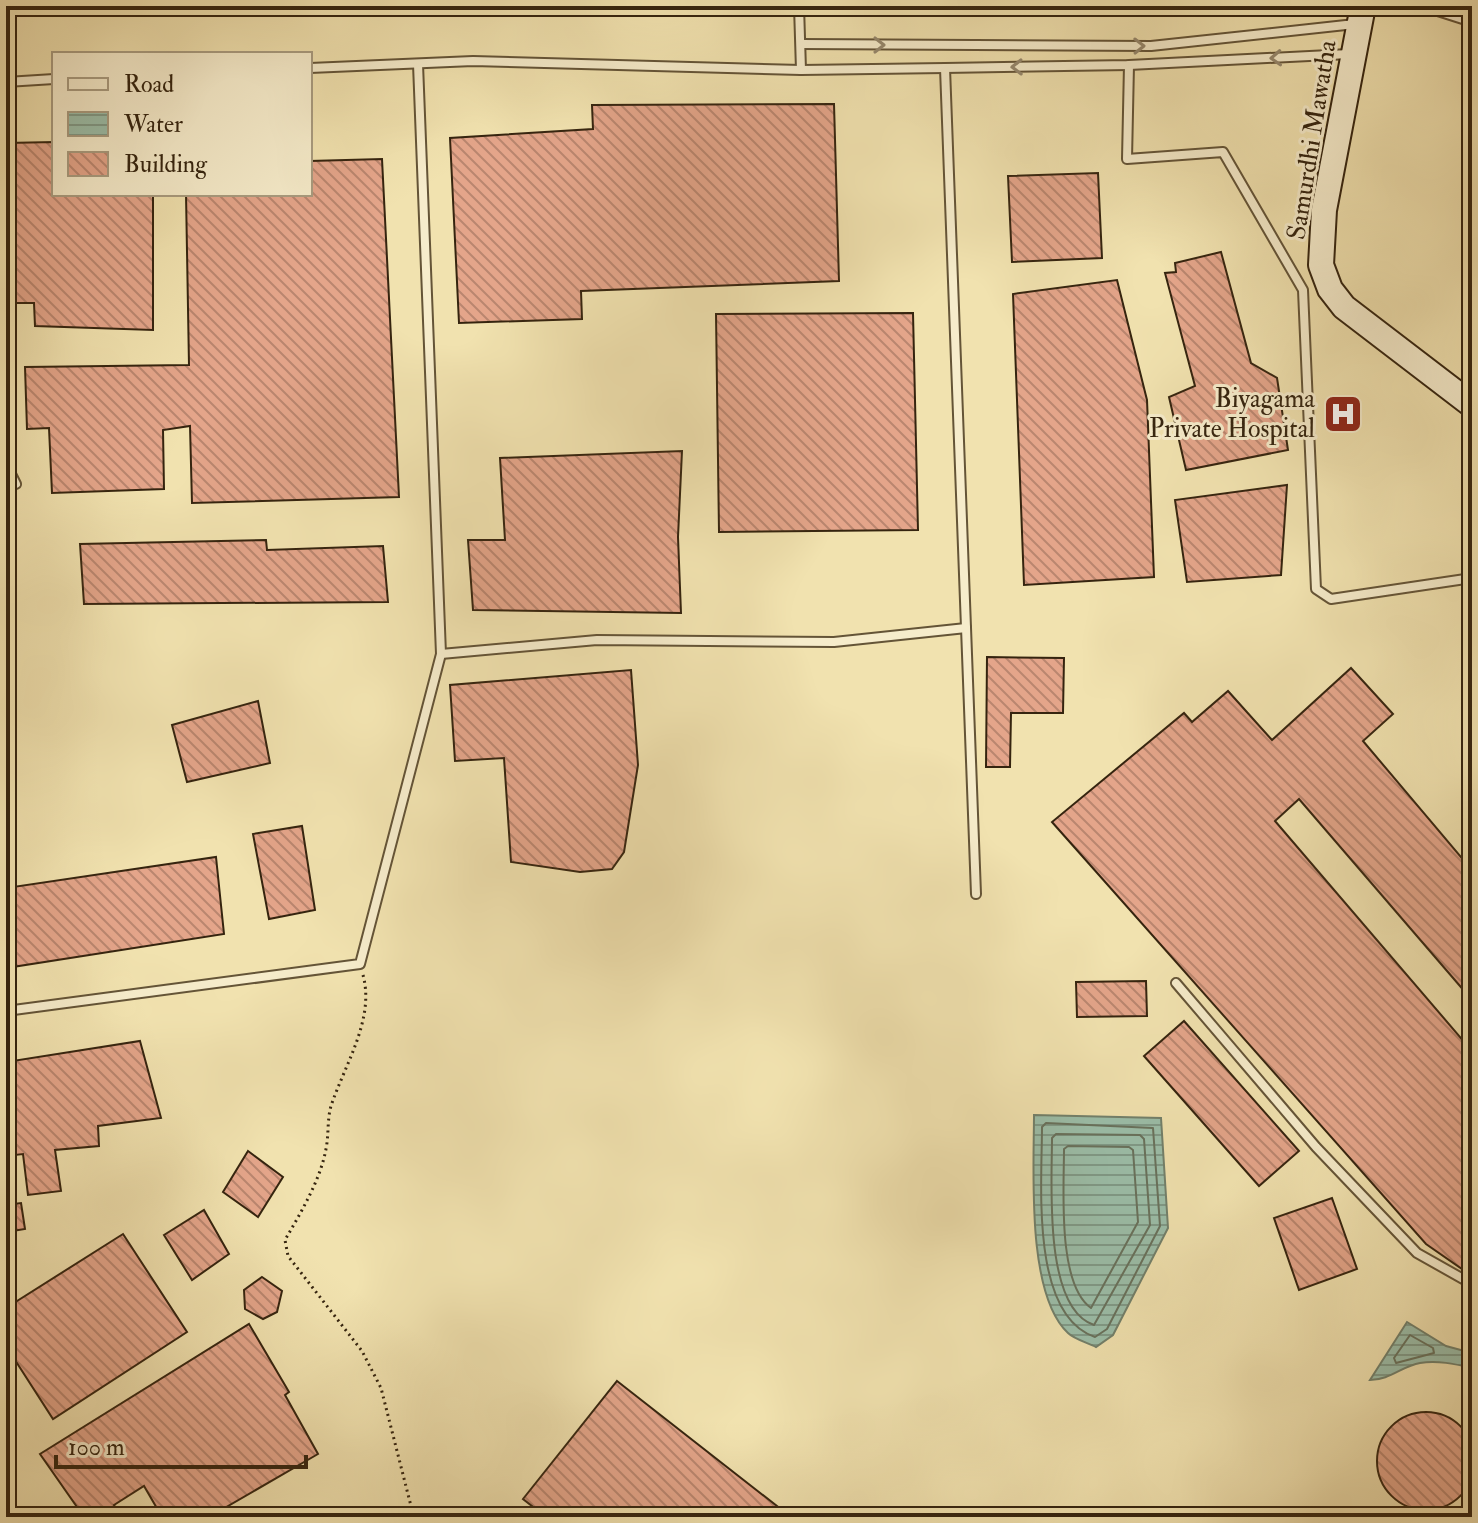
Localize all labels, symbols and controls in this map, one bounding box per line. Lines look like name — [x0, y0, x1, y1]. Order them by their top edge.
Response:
one-way arrow — [873, 36, 886, 54]
one-way arrow — [1133, 37, 1146, 55]
street label: Samurdhi Mawatha — [1280, 38, 1344, 242]
one-way arrow — [1269, 49, 1282, 66]
legend — [52, 52, 312, 196]
one-way arrow — [1010, 58, 1023, 76]
text: Road — [124, 69, 174, 100]
text: Water — [123, 109, 183, 140]
text: Building — [124, 149, 208, 180]
place label: Biyagama Private Hospital — [1149, 383, 1315, 446]
hospital icon: Biyagama Private Hospital — [1322, 393, 1364, 435]
scale bar — [56, 1419, 306, 1469]
text: 100 m — [68, 1432, 125, 1463]

